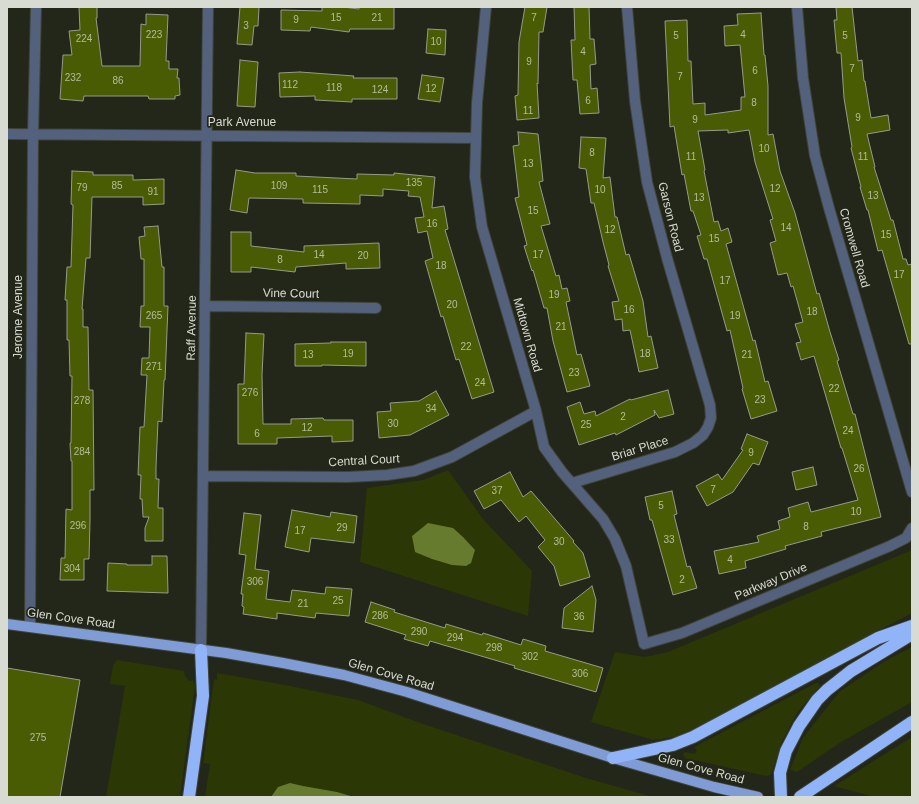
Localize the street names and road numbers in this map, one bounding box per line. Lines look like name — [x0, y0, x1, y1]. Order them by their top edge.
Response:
street label: Park Avenue — [208, 116, 276, 130]
street label: Garson Road — [654, 181, 686, 253]
street label: Cromwell Road — [836, 207, 872, 289]
street label: Jerome Avenue — [12, 275, 26, 359]
street label: Vine Court — [263, 286, 319, 302]
street label: Raff Avenue — [184, 295, 200, 361]
street label: Midtown Road — [510, 296, 544, 374]
street label: Briar Place — [610, 434, 670, 464]
street label: Central Court — [328, 452, 400, 470]
street label: Parkway Drive — [733, 560, 809, 604]
street label: Glen Cove Road — [26, 606, 116, 632]
street label: Glen Cove Road — [346, 656, 436, 694]
street label: Glen Cove Road — [656, 751, 746, 787]

